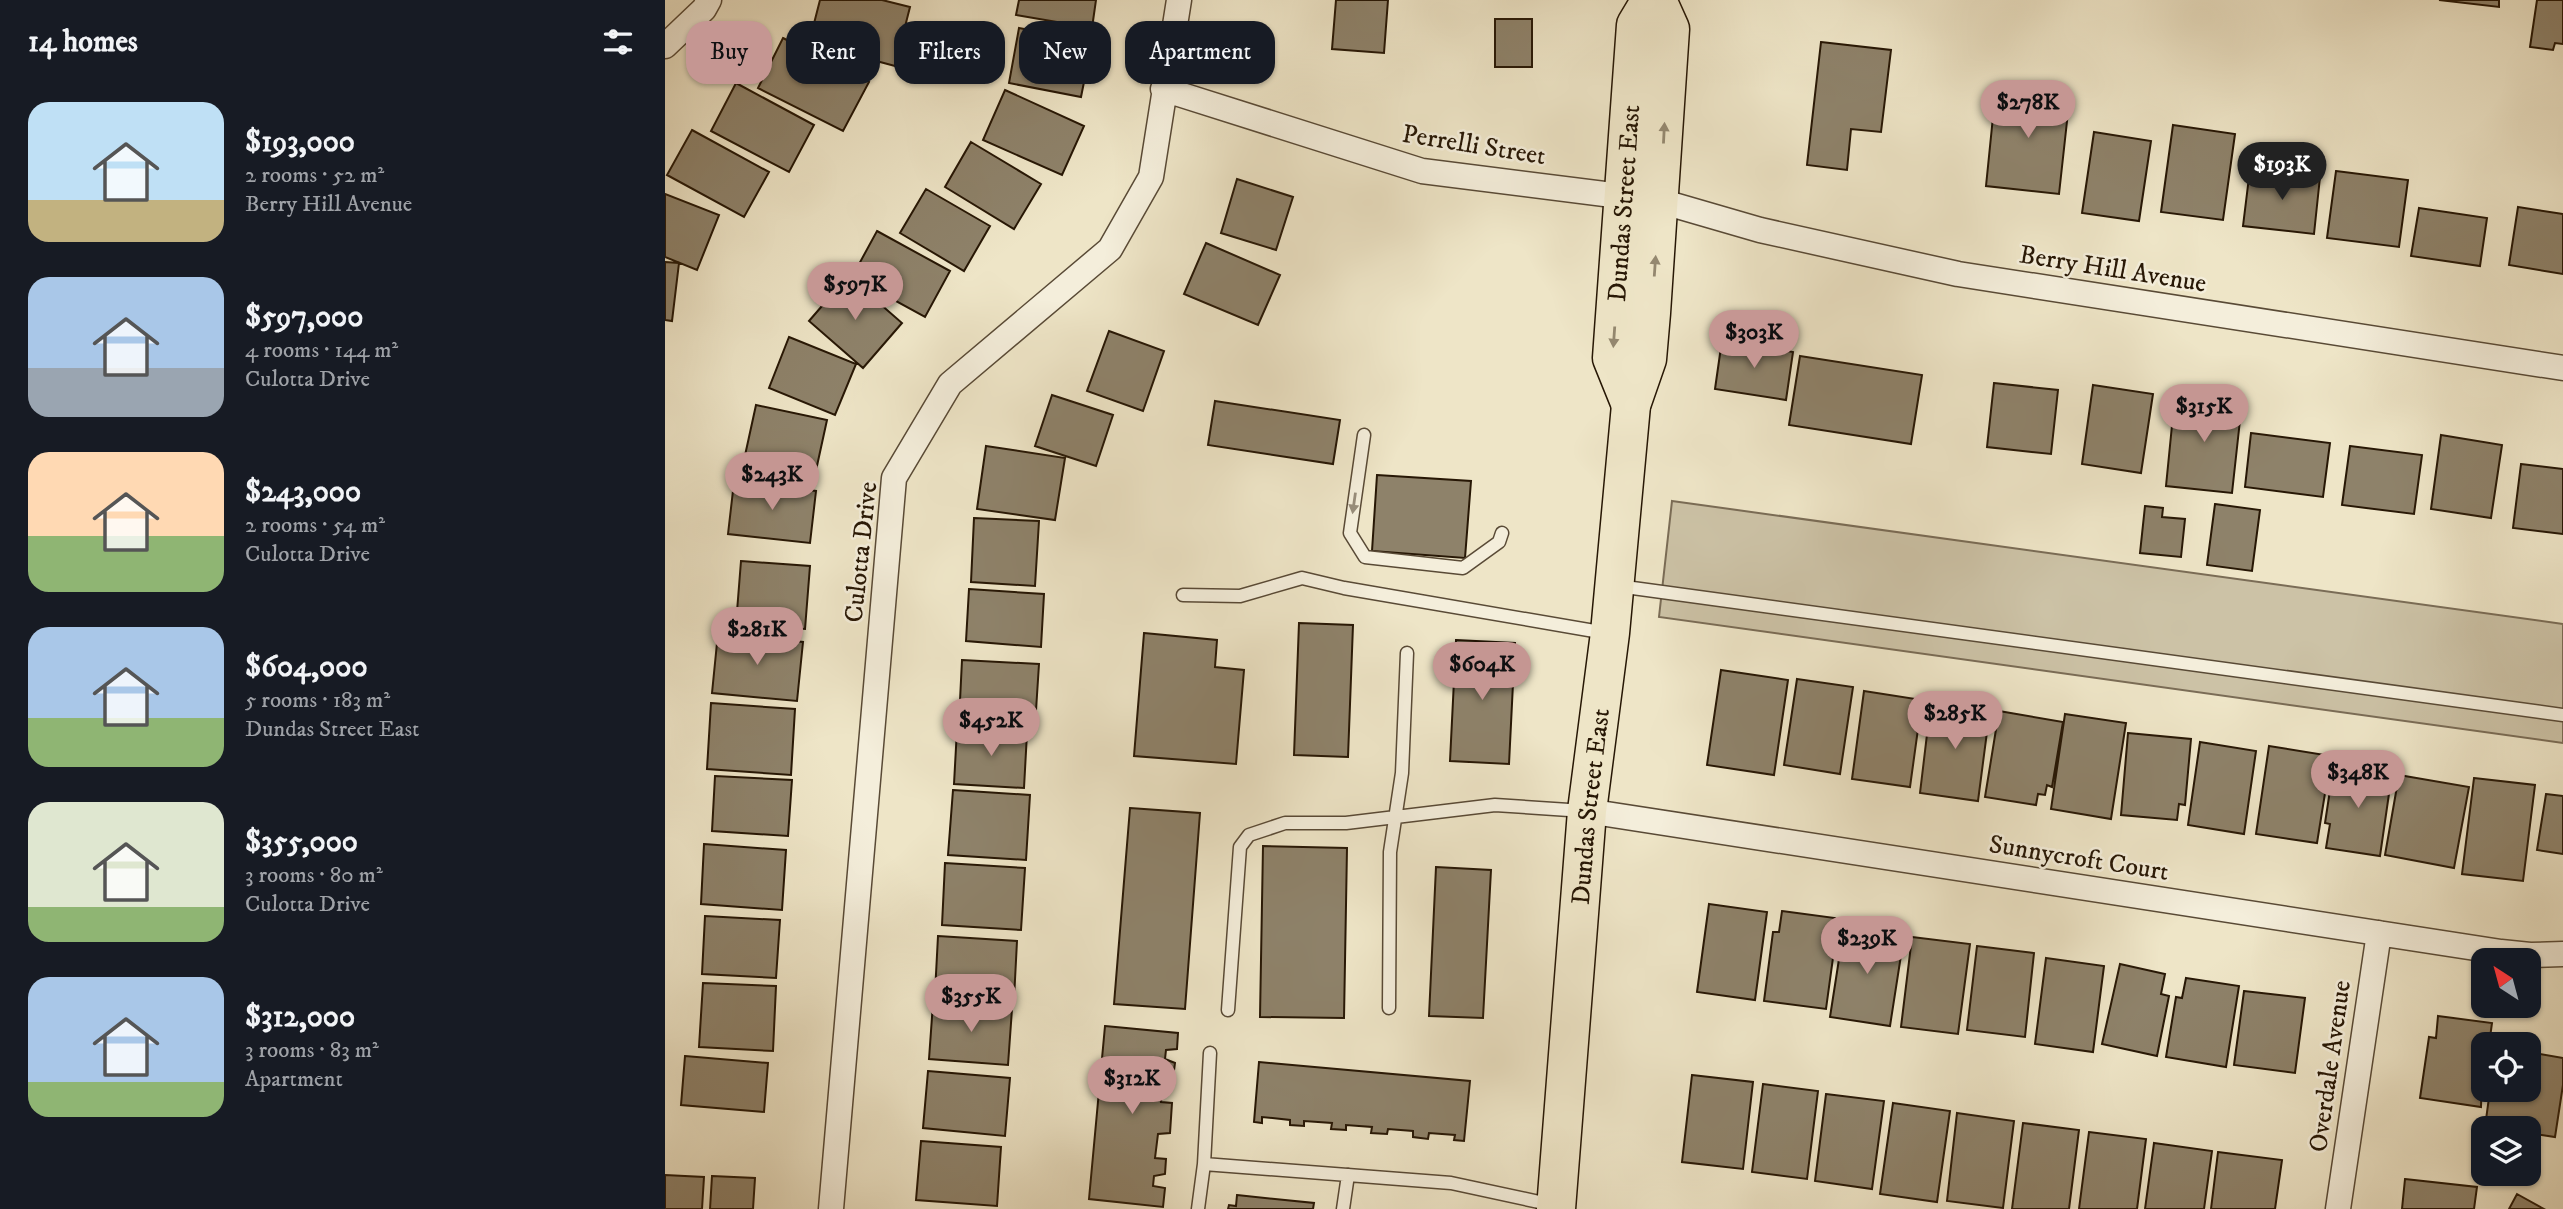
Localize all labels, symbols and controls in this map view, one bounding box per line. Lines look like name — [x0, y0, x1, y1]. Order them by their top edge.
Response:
chip: Buy — [686, 21, 772, 84]
chip: Rent — [786, 21, 880, 84]
chip: Filters — [894, 21, 1005, 84]
chip: New — [1019, 21, 1111, 84]
chip: Apartment — [1125, 21, 1275, 84]
icon: filters — [599, 23, 637, 61]
text: 14 homes — [28, 24, 138, 61]
pin: $278K — [1979, 80, 2077, 140]
text: $278K — [1996, 88, 2060, 117]
street label: Dundas Street East — [1601, 104, 1648, 303]
street label: Perrelli Street — [1400, 118, 1548, 173]
one-way arrow — [1658, 122, 1669, 144]
text: $193,000 — [245, 124, 355, 161]
icon: home — [84, 130, 168, 214]
pin: $193K — [2233, 142, 2331, 202]
text: $193K — [2253, 150, 2311, 179]
text: 2 rooms · 52 m² — [245, 161, 384, 190]
text: Berry Hill Avenue — [245, 190, 412, 219]
street label: Berry Hill Avenue — [2017, 238, 2209, 301]
one-way arrow — [1650, 255, 1661, 277]
pin: $597K — [806, 262, 904, 322]
text: $597K — [823, 270, 887, 299]
text: $597,000 — [245, 299, 363, 336]
icon: home — [84, 305, 168, 389]
pin: $303K — [1705, 310, 1803, 370]
text: $303K — [1725, 318, 1783, 347]
one-way arrow — [1608, 326, 1619, 348]
text: 4 rooms · 144 m² — [245, 336, 398, 365]
text: Culotta Drive — [245, 365, 370, 394]
pin: $315K — [2155, 384, 2253, 444]
text: $315K — [2175, 392, 2233, 421]
pin: $243K — [723, 452, 821, 512]
text: $243K — [741, 460, 803, 489]
text: $243,000 — [245, 474, 361, 511]
icon: home — [84, 480, 168, 564]
street label: Culotta Drive — [838, 480, 885, 624]
one-way arrow — [1349, 492, 1360, 514]
text: 2 rooms · 54 m² — [245, 511, 385, 540]
text: Culotta Drive — [245, 540, 370, 569]
pin: $281K — [708, 608, 806, 667]
text: $281K — [727, 615, 787, 644]
pin: $604K — [1433, 642, 1531, 702]
text: $604,000 — [245, 649, 368, 686]
text: $604K — [1449, 650, 1515, 679]
icon: home — [84, 655, 168, 739]
text: 5 rooms · 183 m² — [245, 686, 390, 715]
pin: $285K — [1906, 692, 2004, 751]
pin: $452K — [942, 698, 1040, 758]
text: $285K — [1924, 699, 1986, 728]
text: $452K — [959, 706, 1023, 735]
street label: Dundas Street East — [1565, 706, 1618, 906]
text: Dundas Street East — [245, 715, 420, 744]
pin: $348K — [2309, 750, 2407, 810]
text: $348K — [2327, 758, 2389, 787]
text: $355,000 — [245, 824, 358, 861]
street label: Sunnycroft Court — [1987, 828, 2171, 889]
icon: home — [84, 830, 168, 914]
text: 3 rooms · 80 m² — [245, 861, 383, 890]
text: Culotta Drive — [245, 890, 370, 919]
pin: $239K — [1818, 916, 1916, 976]
text: $239K — [1837, 924, 1897, 953]
north arrow — [2471, 948, 2541, 1018]
map controls — [2471, 948, 2541, 1186]
pin: $355K — [922, 974, 1020, 1034]
street label: Overdale Avenue — [2302, 978, 2359, 1154]
text: $355K — [941, 982, 1001, 1011]
text: $312,000 — [245, 999, 355, 1036]
icon: home — [84, 1005, 168, 1089]
button: locate — [2471, 1032, 2541, 1102]
text: 3 rooms · 83 m² — [245, 1036, 379, 1065]
pin: $312K — [1083, 1056, 1181, 1116]
text: $312K — [1103, 1064, 1161, 1093]
text: Apartment — [245, 1065, 343, 1094]
button: layers — [2471, 1116, 2541, 1186]

